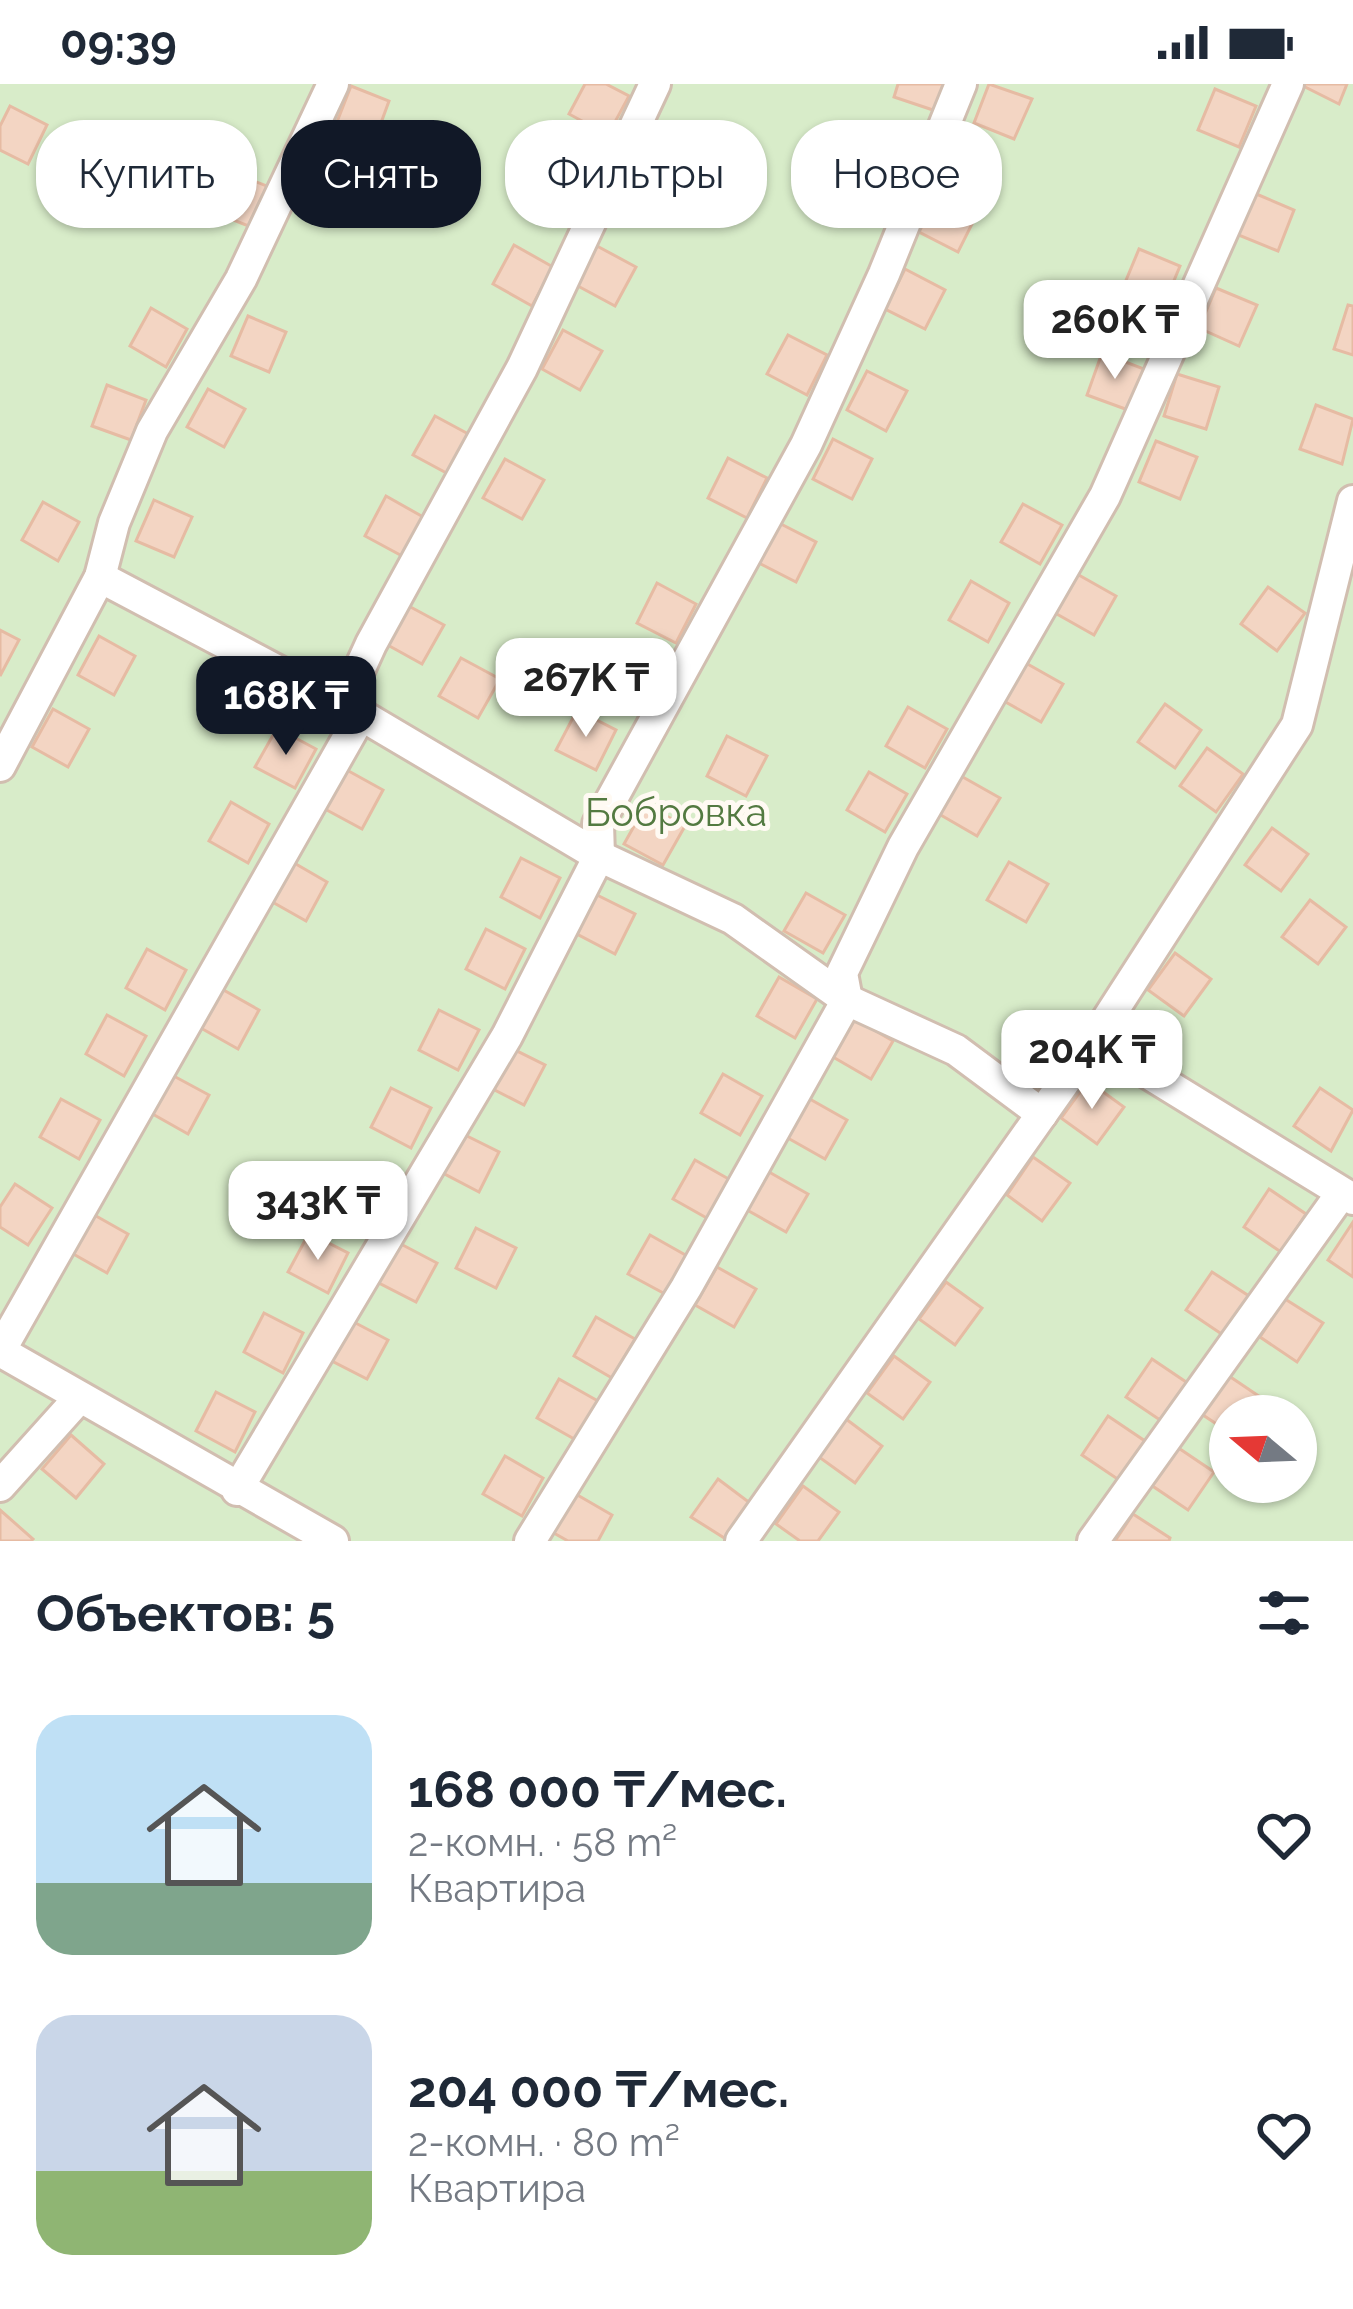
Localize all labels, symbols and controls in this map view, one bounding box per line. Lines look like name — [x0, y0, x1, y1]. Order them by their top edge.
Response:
text: 09:39 — [60, 16, 177, 69]
chip: Купить — [36, 120, 257, 228]
chip: Снять — [281, 120, 481, 228]
chip: Фильтры — [505, 120, 767, 228]
chip: Новое — [791, 120, 1002, 228]
pin: 260K ₸ — [1017, 280, 1213, 382]
text: 260K ₸ — [1051, 296, 1179, 342]
pin: 267K ₸ — [488, 638, 684, 740]
text: 267K ₸ — [523, 654, 649, 700]
pin: 168K ₸ — [188, 656, 384, 758]
text: 168K ₸ — [223, 672, 349, 718]
park label: Бобровка — [585, 789, 767, 835]
pin: 204K ₸ — [994, 1010, 1190, 1112]
text: 204K ₸ — [1028, 1026, 1156, 1072]
pin: 343K ₸ — [220, 1161, 416, 1263]
text: 343K ₸ — [256, 1177, 380, 1223]
north arrow — [1209, 1395, 1317, 1503]
map controls — [1209, 1395, 1317, 1503]
icon: filters — [1251, 1580, 1317, 1646]
text: Объектов: 5 — [36, 1583, 335, 1643]
text: 168 000 ₸/мес. — [408, 1759, 787, 1819]
icon: home — [132, 1763, 276, 1907]
icon: heart — [1251, 1802, 1317, 1868]
text: 2-комн. · 58 m² — [408, 1819, 677, 1865]
text: Квартира — [408, 1865, 586, 1911]
text: 204 000 ₸/мес. — [408, 2059, 789, 2119]
icon: home — [132, 2063, 276, 2207]
icon: heart — [1251, 2102, 1317, 2168]
text: 2-комн. · 80 m² — [408, 2119, 680, 2165]
text: Квартира — [408, 2165, 586, 2211]

